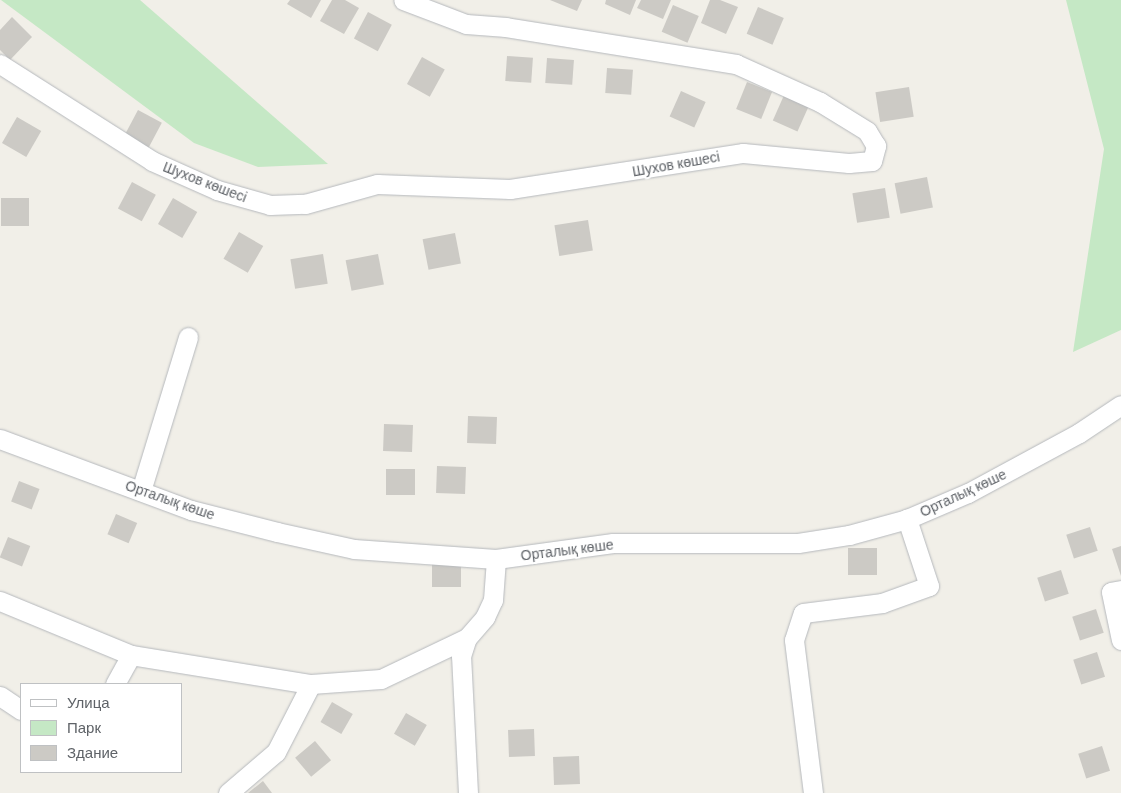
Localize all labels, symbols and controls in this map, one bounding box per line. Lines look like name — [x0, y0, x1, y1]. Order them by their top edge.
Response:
street label: Шухов көшесі — [631, 148, 721, 180]
street label: Шухов көшесі — [161, 158, 249, 206]
street label: Орталық көше — [917, 466, 1009, 520]
street label: Орталық көше — [123, 477, 217, 523]
street label: Орталық көше — [520, 536, 614, 564]
legend — [20, 683, 182, 773]
text: Улица — [67, 693, 110, 713]
text: Парк — [67, 718, 101, 738]
text: Здание — [67, 743, 118, 763]

